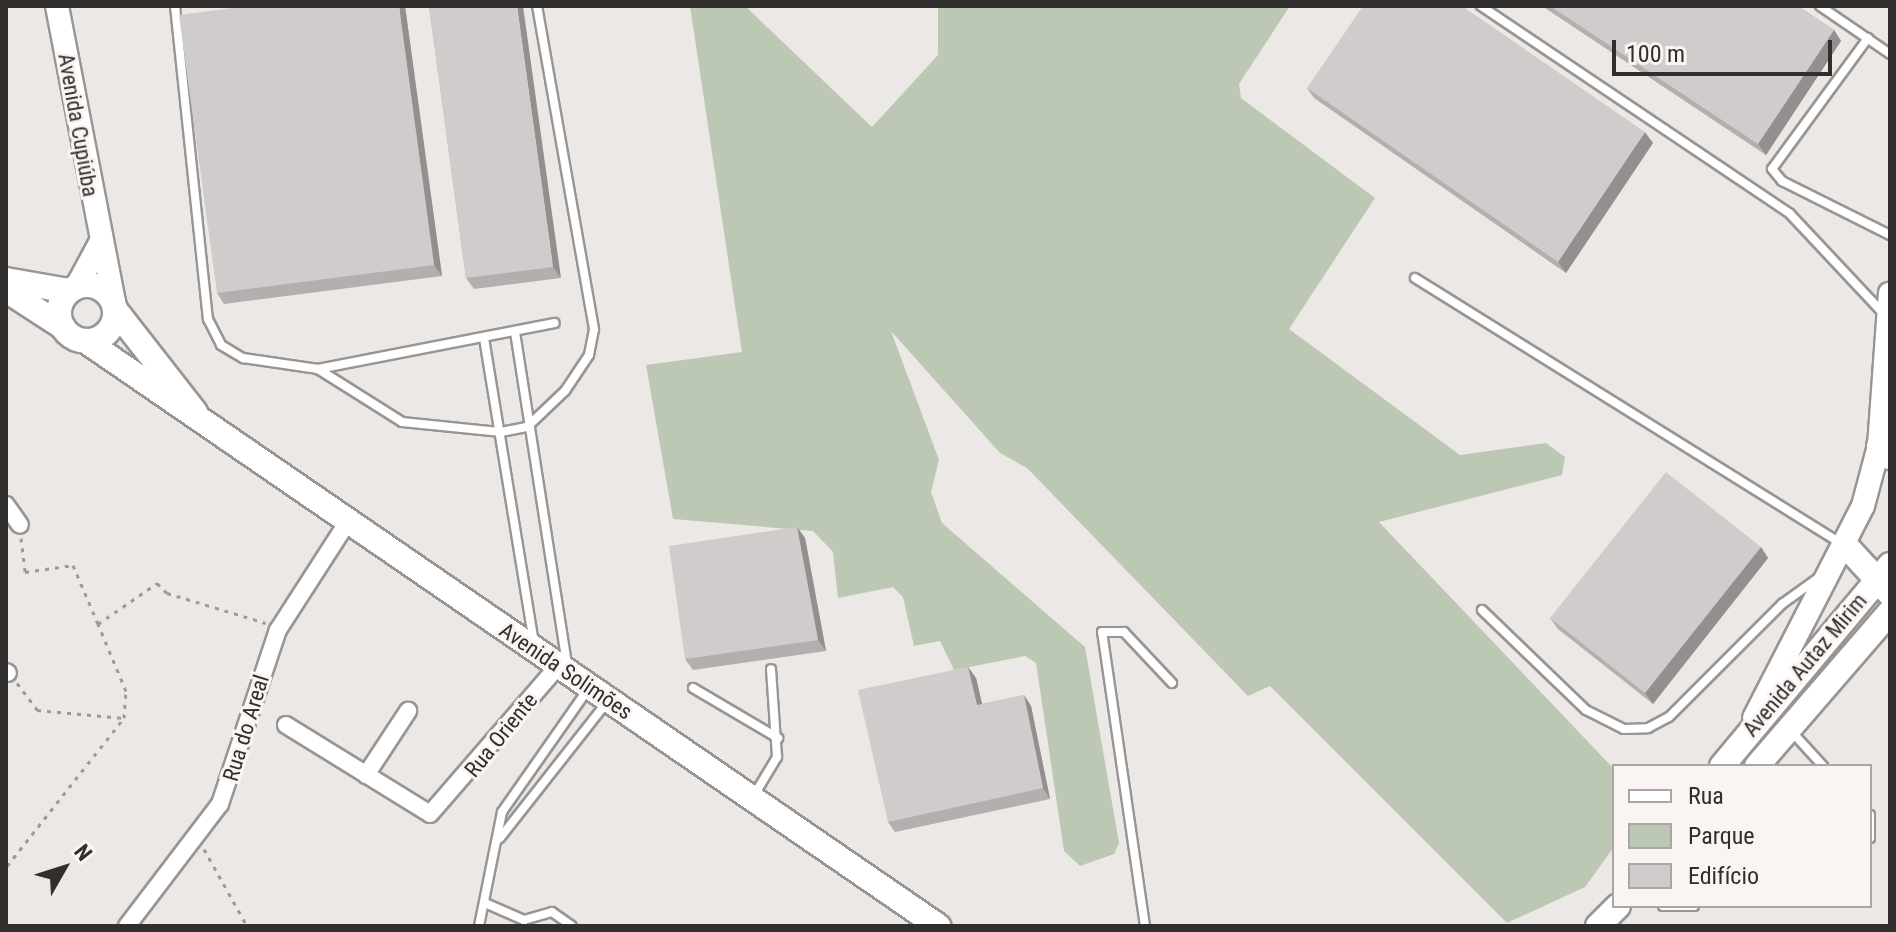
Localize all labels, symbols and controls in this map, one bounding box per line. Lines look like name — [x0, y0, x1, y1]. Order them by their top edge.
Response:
scale bar — [1616, 24, 1836, 74]
text: 100 m — [1626, 40, 1685, 68]
street label: Avenida Cupiúba — [52, 51, 104, 199]
street label: Avenida Autaz Mirim — [1737, 588, 1873, 742]
street label: Avenida Solimões — [495, 617, 637, 725]
street label: Rua do Areal — [217, 672, 275, 784]
street label: Rua Oriente — [459, 688, 543, 782]
legend — [1612, 764, 1872, 908]
text: Rua — [1688, 782, 1724, 810]
text: Parque — [1688, 822, 1755, 850]
north arrow — [24, 828, 104, 908]
text: N — [69, 839, 97, 866]
text: Edifício — [1688, 862, 1759, 890]

